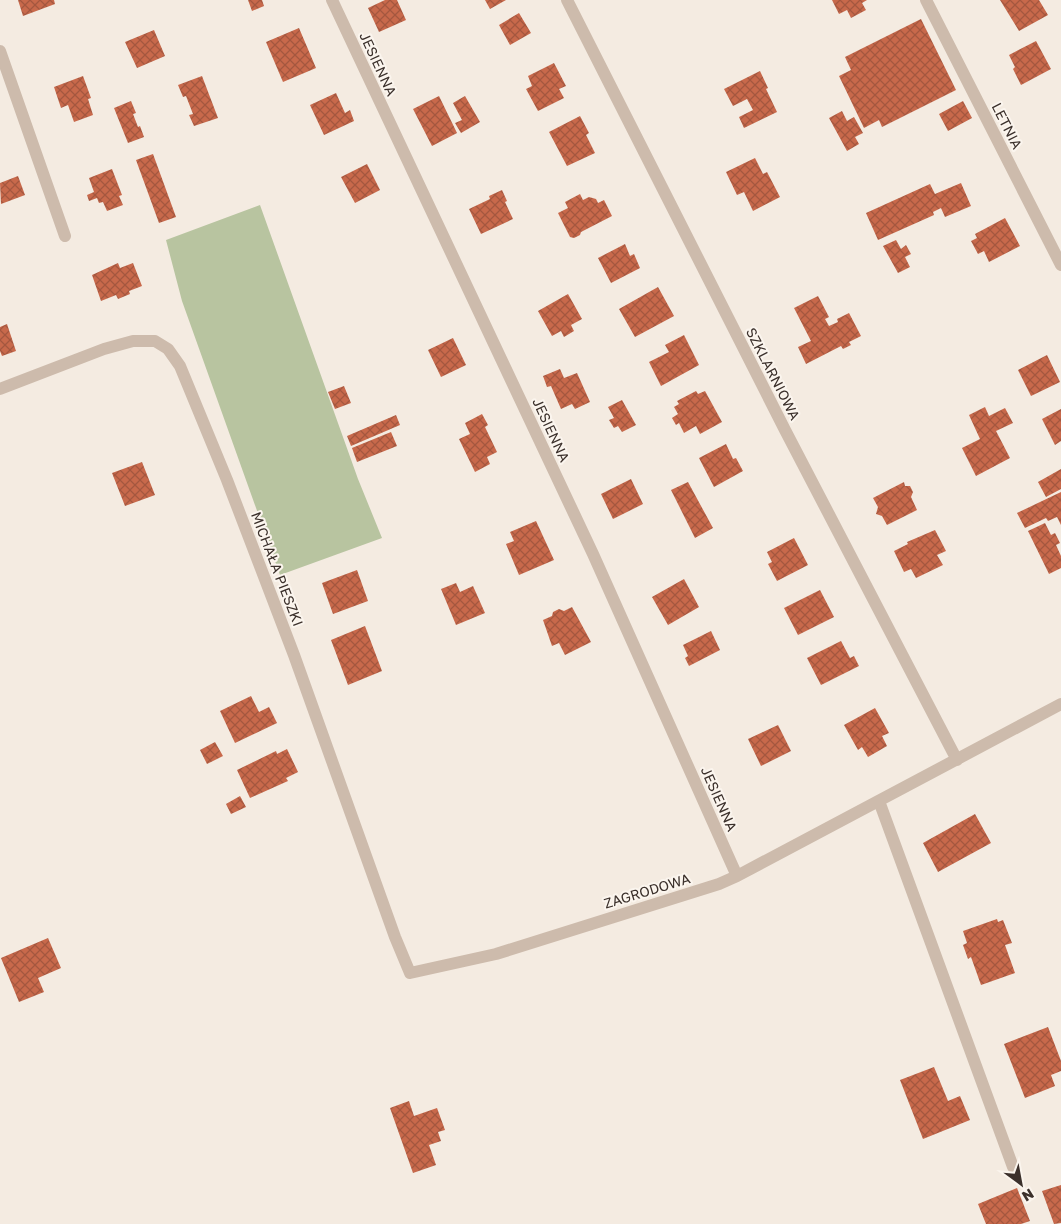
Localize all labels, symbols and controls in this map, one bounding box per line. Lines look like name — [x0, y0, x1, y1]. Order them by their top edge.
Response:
street label: JESIENNA — [356, 29, 401, 99]
street label: LETNIA — [989, 100, 1027, 152]
street label: SZKLARNIOWA — [743, 325, 804, 423]
street label: JESIENNA — [529, 395, 574, 465]
street label: MICHAŁA PIESZKI — [248, 509, 307, 628]
street label: JESIENNA — [698, 764, 741, 834]
street label: ZAGRODOWA — [602, 869, 693, 912]
north arrow — [996, 1159, 1046, 1209]
text: N — [1019, 1185, 1037, 1205]

